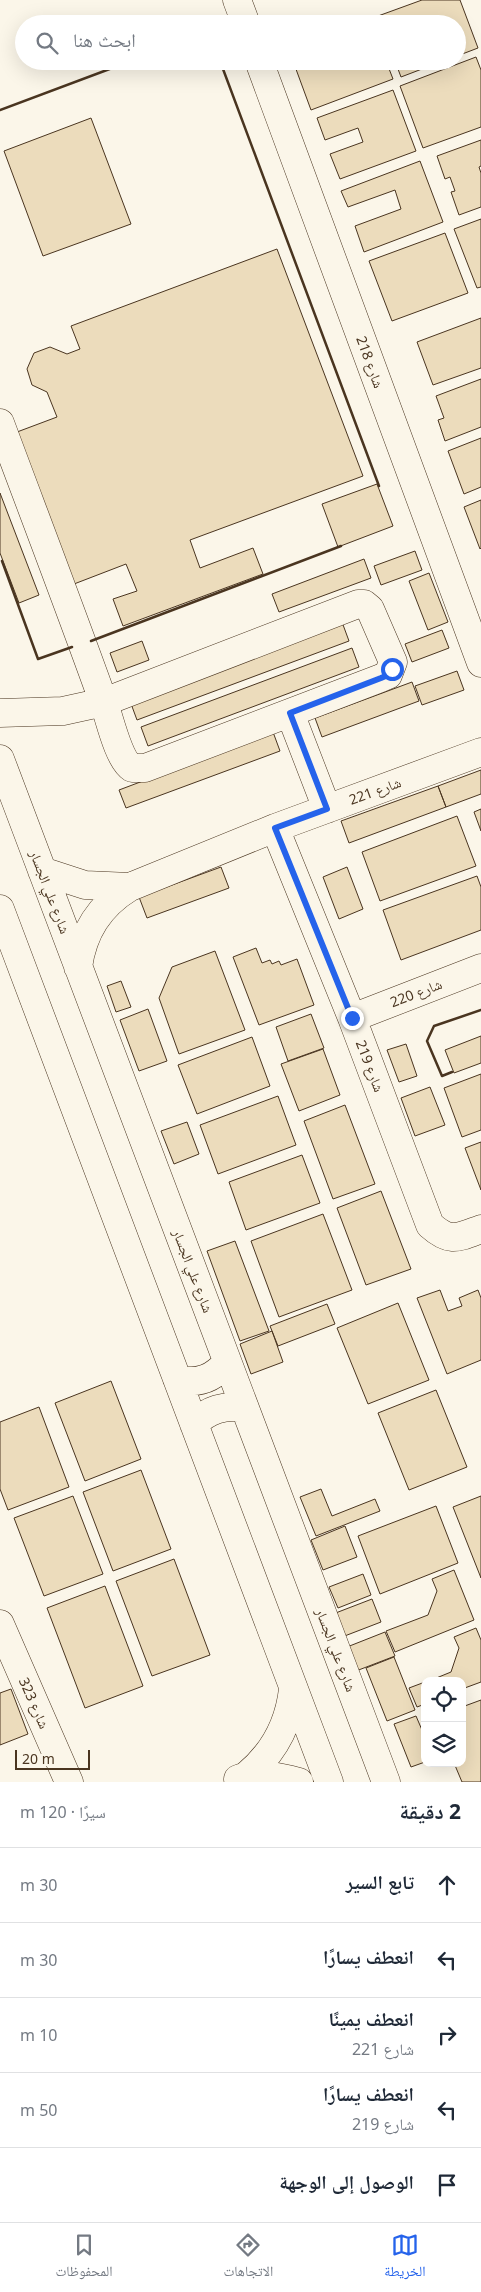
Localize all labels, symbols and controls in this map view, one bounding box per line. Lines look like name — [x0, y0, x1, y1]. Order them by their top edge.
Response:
search box — [15, 15, 466, 70]
text: ابحث هنا — [73, 27, 136, 53]
icon: search — [33, 29, 61, 57]
street label: شارع 218 — [351, 333, 389, 391]
route start — [381, 658, 404, 681]
street label: شارع 221 — [346, 772, 404, 810]
street label: شارع علي الجسار — [23, 846, 75, 937]
street label: شارع 220 — [387, 974, 445, 1012]
route end — [341, 1007, 364, 1030]
street label: شارع 219 — [351, 1037, 389, 1095]
street label: شارع علي الجسار — [166, 1225, 218, 1316]
street label: شارع علي الجسار — [309, 1604, 361, 1695]
street label: شارع 323 — [14, 1674, 54, 1732]
map controls — [421, 1677, 466, 1767]
button: locate — [421, 1677, 466, 1722]
button: layers — [421, 1722, 466, 1767]
scale bar — [15, 1747, 90, 1770]
text: 20 m — [22, 1749, 55, 1768]
text: 2 دقيقة — [399, 1797, 461, 1825]
text: سيرًا · 120 m — [20, 1801, 106, 1823]
text: تابع السير — [346, 1869, 414, 1895]
icon: ahead — [433, 1871, 461, 1899]
text: 30 m — [20, 1874, 57, 1896]
text: انعطف يسارًا — [323, 1944, 414, 1970]
icon: left — [433, 1946, 461, 1974]
text: 30 m — [20, 1949, 57, 1971]
text: انعطف يمينًا — [328, 2006, 414, 2032]
icon: right — [433, 2021, 461, 2049]
text: 10 m — [20, 2024, 57, 2046]
text: شارع 221 — [352, 2038, 414, 2060]
text: انعطف يسارًا — [323, 2081, 414, 2107]
icon: left — [433, 2096, 461, 2124]
text: 50 m — [20, 2099, 57, 2121]
text: شارع 219 — [352, 2113, 414, 2135]
text: الوصول إلى الوجهة — [279, 2169, 414, 2195]
icon: arrive — [433, 2171, 461, 2199]
tab: المحفوظات — [56, 2231, 112, 2285]
tab: الاتجاهات — [224, 2231, 273, 2285]
tab: الخريطة — [384, 2231, 425, 2285]

